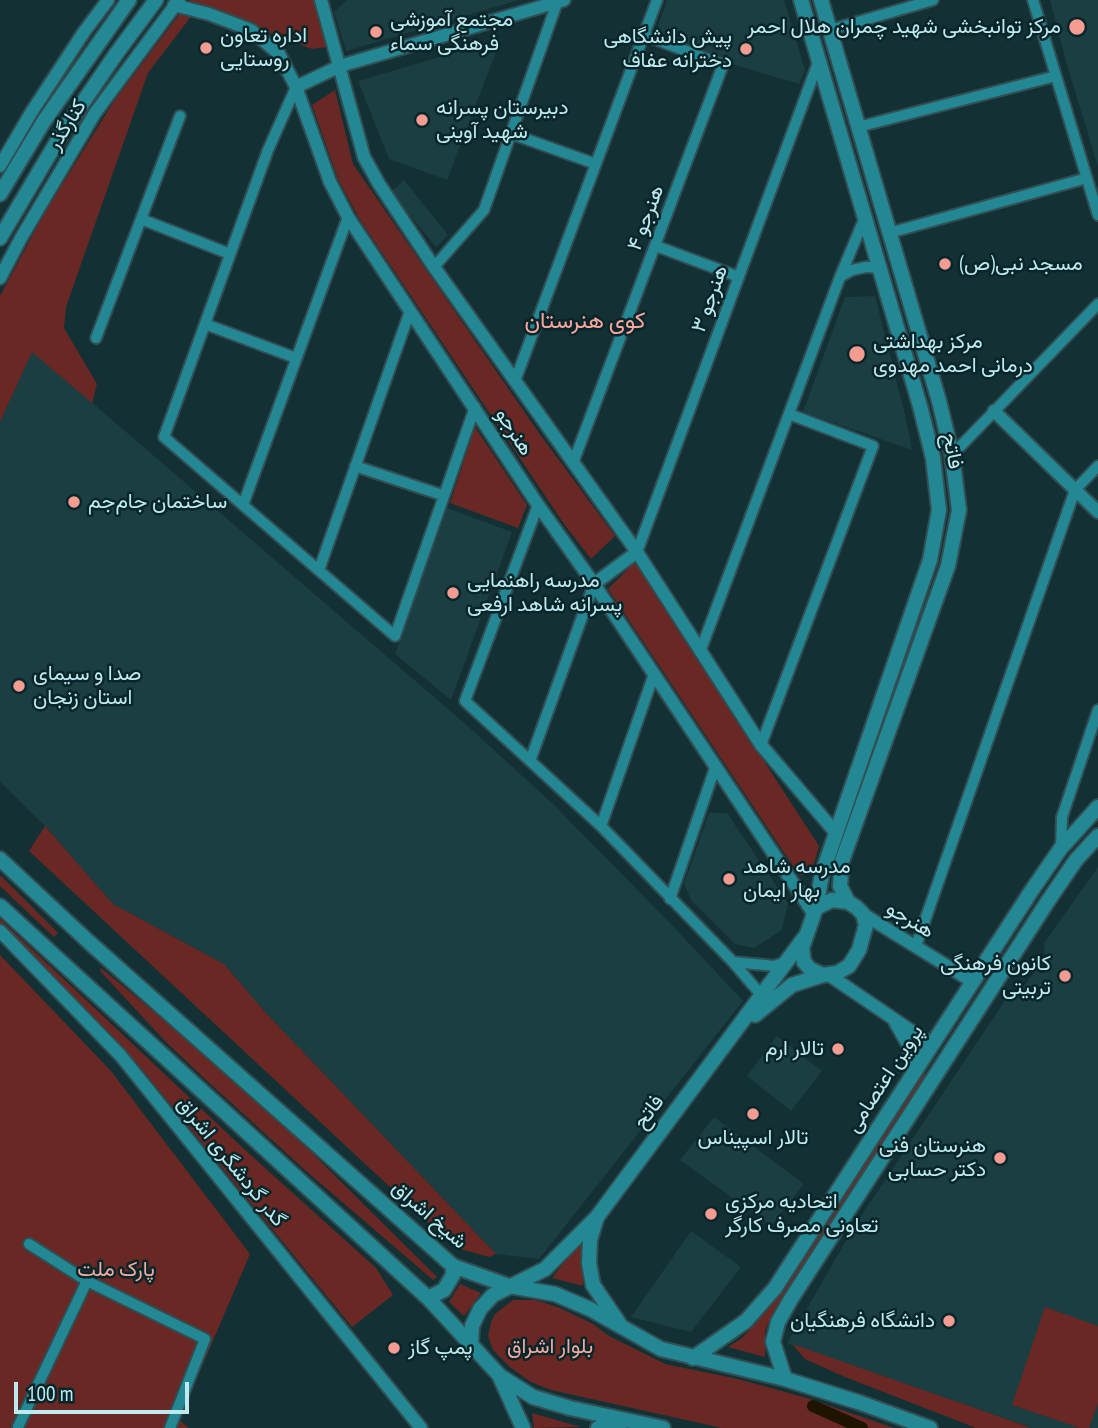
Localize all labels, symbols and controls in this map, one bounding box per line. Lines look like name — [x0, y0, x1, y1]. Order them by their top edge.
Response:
place label: مجتمع آموزشی فرهنگی سماء — [390, 7, 513, 57]
place label: مرکز توانبخشی شهید چمران هلال احمر — [747, 14, 1061, 40]
marker: مرکز توانبخشی شهید چمران هلال احمر — [1067, 17, 1087, 37]
place label: اداره تعاون روستایی — [220, 23, 307, 73]
marker: مجتمع آموزشی فرهنگی سماء — [368, 24, 384, 40]
place label: پیش دانشگاهی دخترانه عفاف — [604, 24, 732, 74]
marker: اداره تعاون روستایی — [198, 40, 214, 56]
marker: پیش دانشگاهی دخترانه عفاف — [738, 41, 754, 57]
street label: کنارگذر — [42, 95, 92, 155]
place label: دبیرستان پسرانه شهید آوینی — [436, 95, 569, 145]
marker: دبیرستان پسرانه شهید آوینی — [414, 112, 430, 128]
street label: هنرجو ۴ — [622, 182, 670, 254]
place label: مسجد نبی(ص) — [959, 251, 1083, 277]
marker: مسجد نبی(ص) — [937, 256, 953, 272]
street label: هنرجو ۳ — [686, 262, 734, 336]
district label: کوی هنرستان — [525, 307, 645, 335]
place label: مرکز بهداشتی درمانی احمد مهدوی — [873, 329, 1033, 379]
marker: مرکز بهداشتی درمانی احمد مهدوی — [847, 344, 867, 364]
street label: هنرجو — [489, 404, 539, 460]
street label: فاتح — [936, 431, 968, 471]
place label: ساختمان جام‌جم — [88, 489, 227, 515]
marker: ساختمان جام‌جم — [66, 494, 82, 510]
place label: مدرسه راهنمایی پسرانه شاهد ارفعی — [467, 568, 622, 618]
marker: مدرسه راهنمایی پسرانه شاهد ارفعی — [445, 585, 461, 601]
place label: صدا و سیمای استان زنجان — [33, 661, 141, 711]
marker: صدا و سیمای استان زنجان — [11, 678, 27, 694]
place label: مدرسه شاهد بهار ایمان — [743, 854, 851, 904]
marker: مدرسه شاهد بهار ایمان — [721, 871, 737, 887]
street label: هنرجو — [881, 896, 939, 944]
place label: کانون فرهنگی تربیتی — [940, 951, 1051, 1001]
marker: کانون فرهنگی تربیتی — [1057, 968, 1073, 984]
street label: پروین اعتصامی — [841, 1020, 929, 1138]
place label: تالار ارم — [765, 1036, 824, 1062]
marker: تالار ارم — [830, 1041, 846, 1057]
street label: فاتح — [628, 1090, 670, 1134]
street label: گدر گردشگری اشراق — [171, 1092, 291, 1232]
marker: تالار اسپیناس — [745, 1106, 761, 1122]
place label: تالار اسپیناس — [698, 1125, 808, 1151]
place label: هنرستان فنی دکتر حسابی — [879, 1133, 986, 1183]
marker: هنرستان فنی دکتر حسابی — [992, 1150, 1008, 1166]
street label: شیخ اشراق — [386, 1175, 472, 1255]
place label: اتحادیه مرکزی تعاونی مصرف کارگر — [725, 1189, 878, 1239]
marker: اتحادیه مرکزی تعاونی مصرف کارگر — [703, 1206, 719, 1222]
park label: پارک ملت — [77, 1257, 155, 1283]
place label: دانشگاه فرهنگیان — [790, 1308, 935, 1334]
marker: دانشگاه فرهنگیان — [941, 1313, 957, 1329]
park label: بلوار اشراق — [507, 1334, 593, 1360]
place label: پمپ گاز — [408, 1335, 473, 1361]
marker: پمپ گاز — [386, 1340, 402, 1356]
scale bar — [18, 1368, 192, 1412]
text: 100 m — [27, 1380, 73, 1407]

